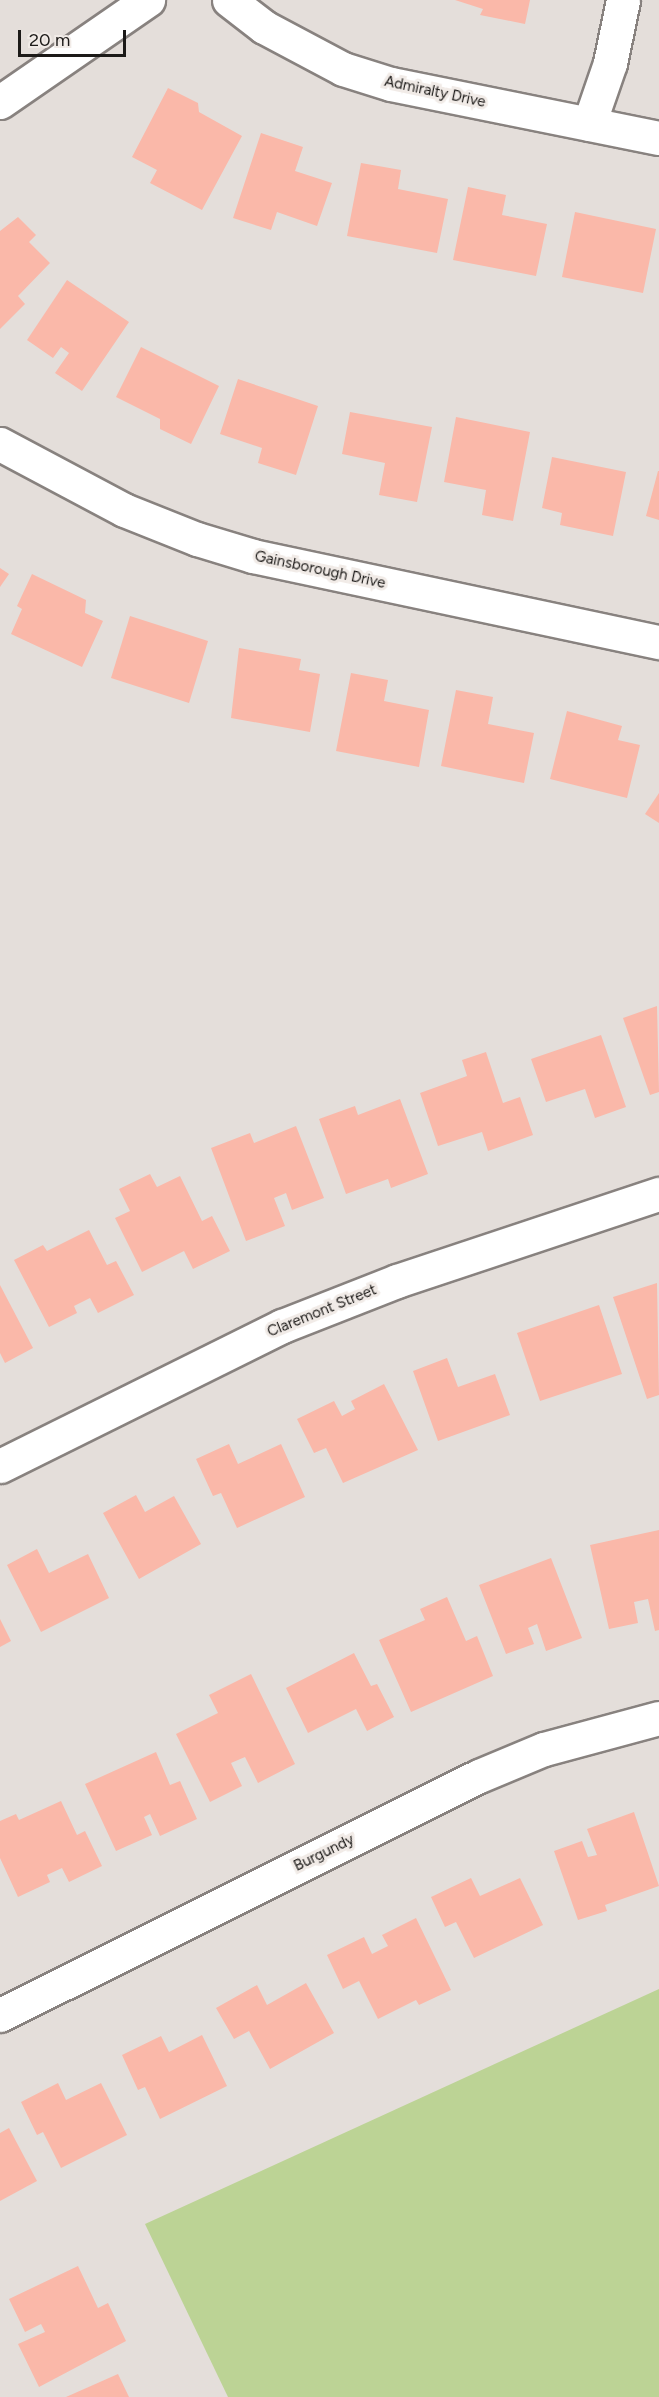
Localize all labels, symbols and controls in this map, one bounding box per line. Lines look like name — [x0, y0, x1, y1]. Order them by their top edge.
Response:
scale bar — [21, 18, 129, 56]
text: 20 m — [29, 29, 70, 51]
street label: Admiralty Drive — [383, 72, 487, 112]
street label: Gainsborough Drive — [253, 547, 387, 593]
street label: Claremont Street — [265, 1281, 379, 1341]
street label: Burgundy — [291, 1831, 357, 1875]

